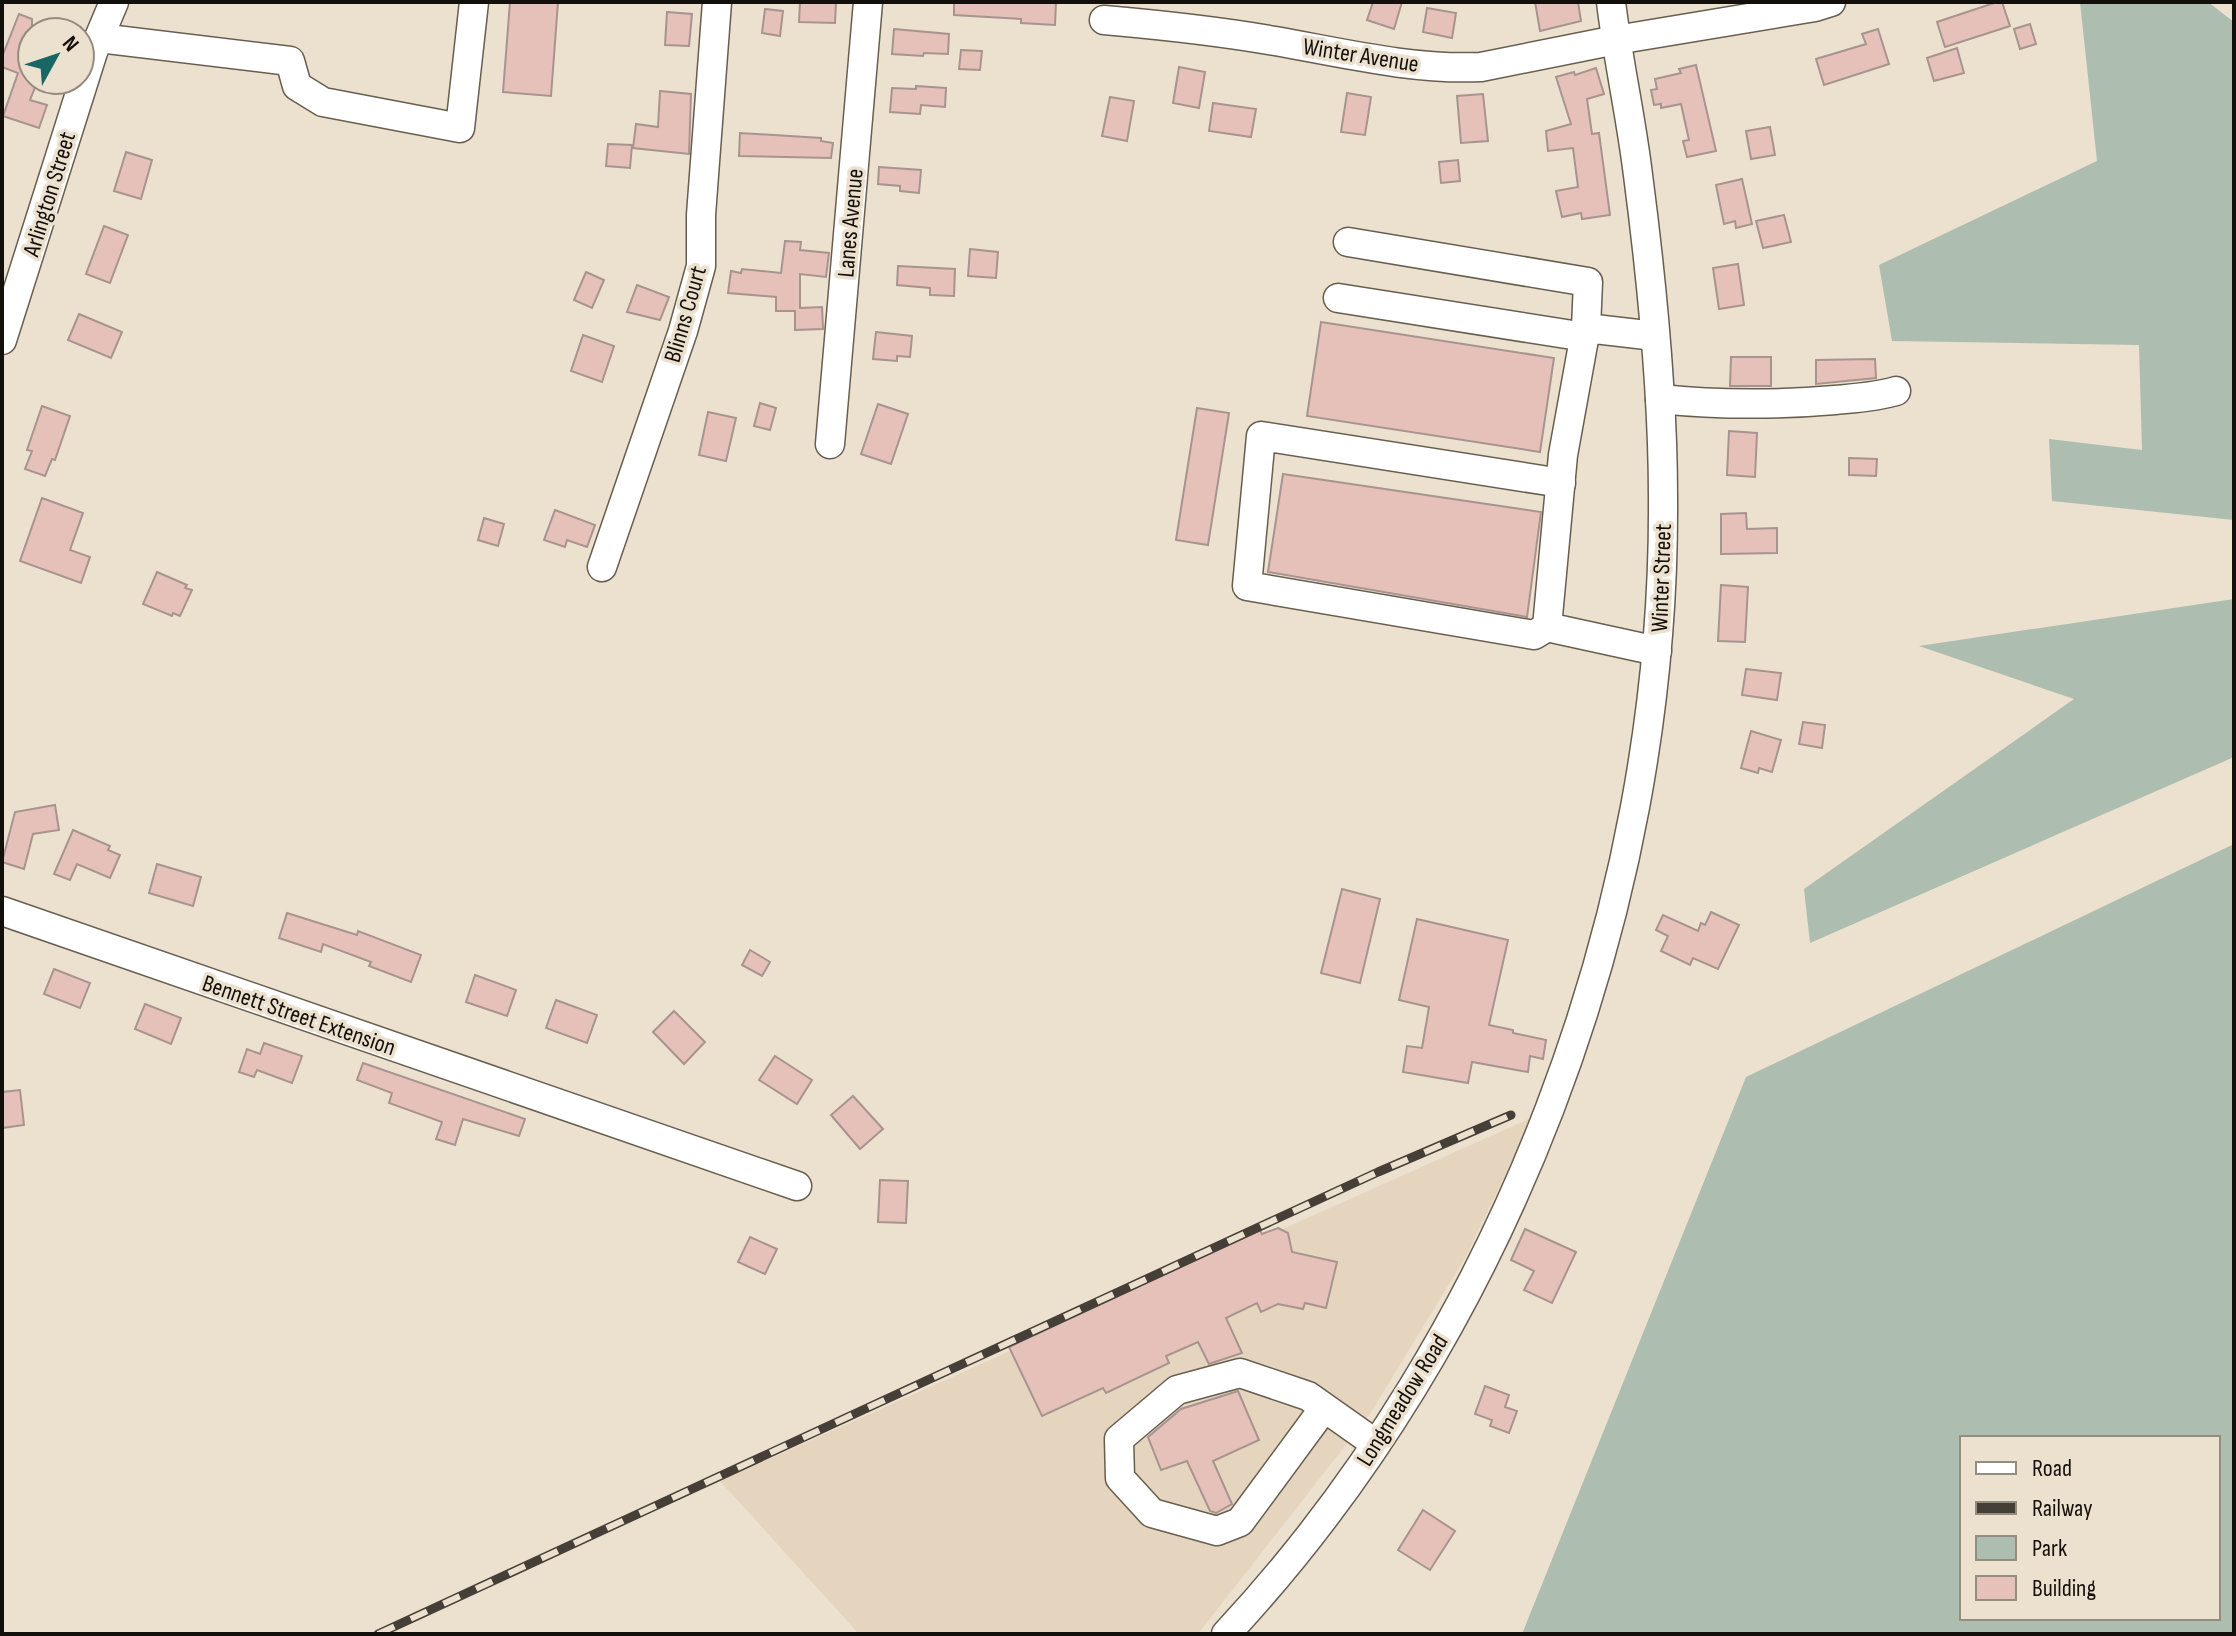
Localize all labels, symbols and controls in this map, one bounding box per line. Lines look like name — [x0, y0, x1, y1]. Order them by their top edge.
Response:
north arrow — [16, 16, 96, 96]
text: N — [56, 31, 84, 57]
street label: Winter Avenue — [1301, 32, 1421, 79]
street label: Arlington Street — [17, 128, 82, 261]
street label: Lanes Avenue — [831, 167, 870, 279]
street label: Blinns Court — [658, 263, 713, 366]
street label: Winter Street — [1645, 523, 1678, 633]
street label: Bennett Street Extension — [198, 969, 399, 1062]
street label: Longmeadow Road — [1350, 1329, 1454, 1471]
legend — [1960, 1436, 2220, 1620]
text: Road — [2032, 1454, 2072, 1483]
text: Railway — [2032, 1494, 2092, 1523]
text: Park — [2032, 1534, 2067, 1563]
text: Building — [2032, 1574, 2096, 1603]

